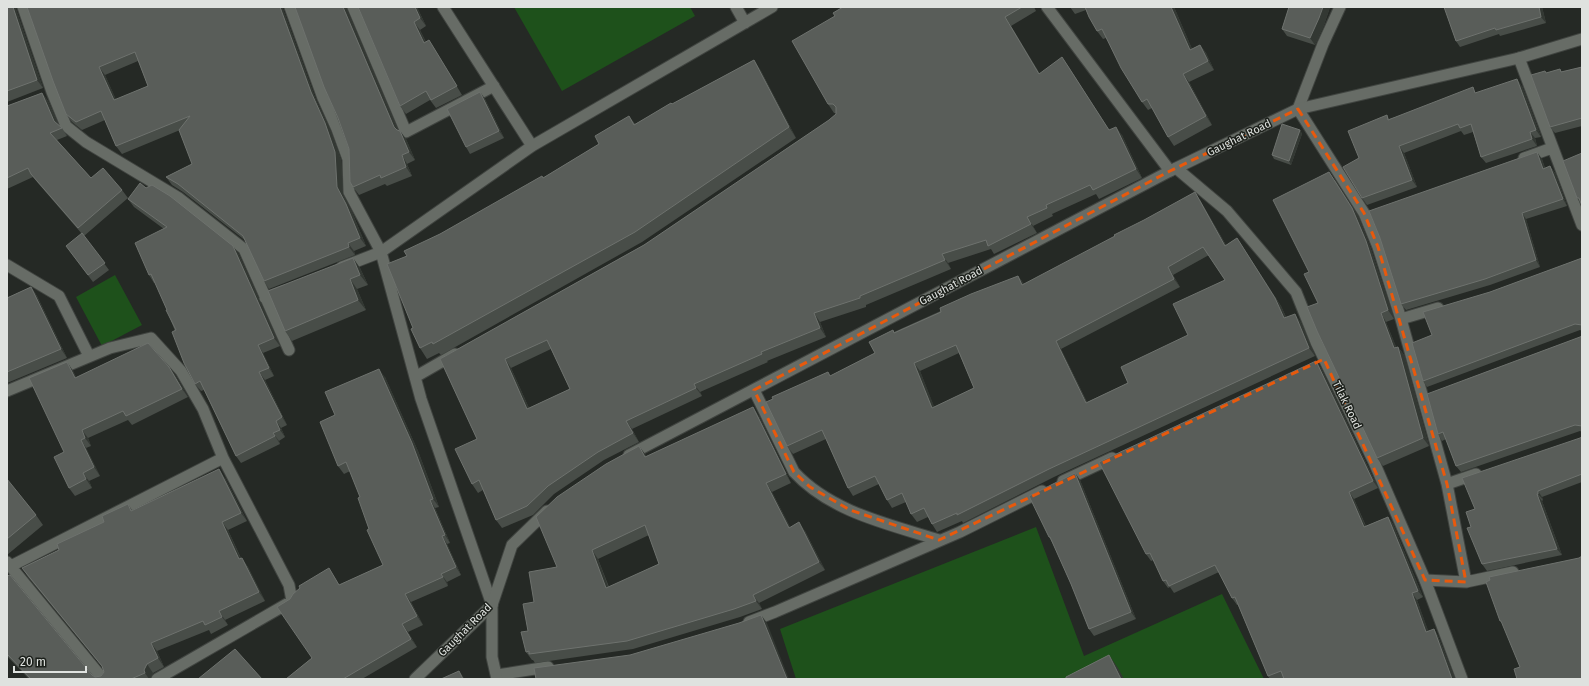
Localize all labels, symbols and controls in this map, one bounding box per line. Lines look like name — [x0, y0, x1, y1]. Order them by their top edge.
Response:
street label: Gaughat Road — [1205, 117, 1273, 159]
street label: Gaughat Road — [917, 264, 985, 308]
street label: Tilak Road — [1330, 379, 1364, 431]
street label: Gaughat Road — [436, 601, 494, 659]
scale bar — [14, 648, 86, 674]
text: 20 m — [20, 655, 46, 669]

